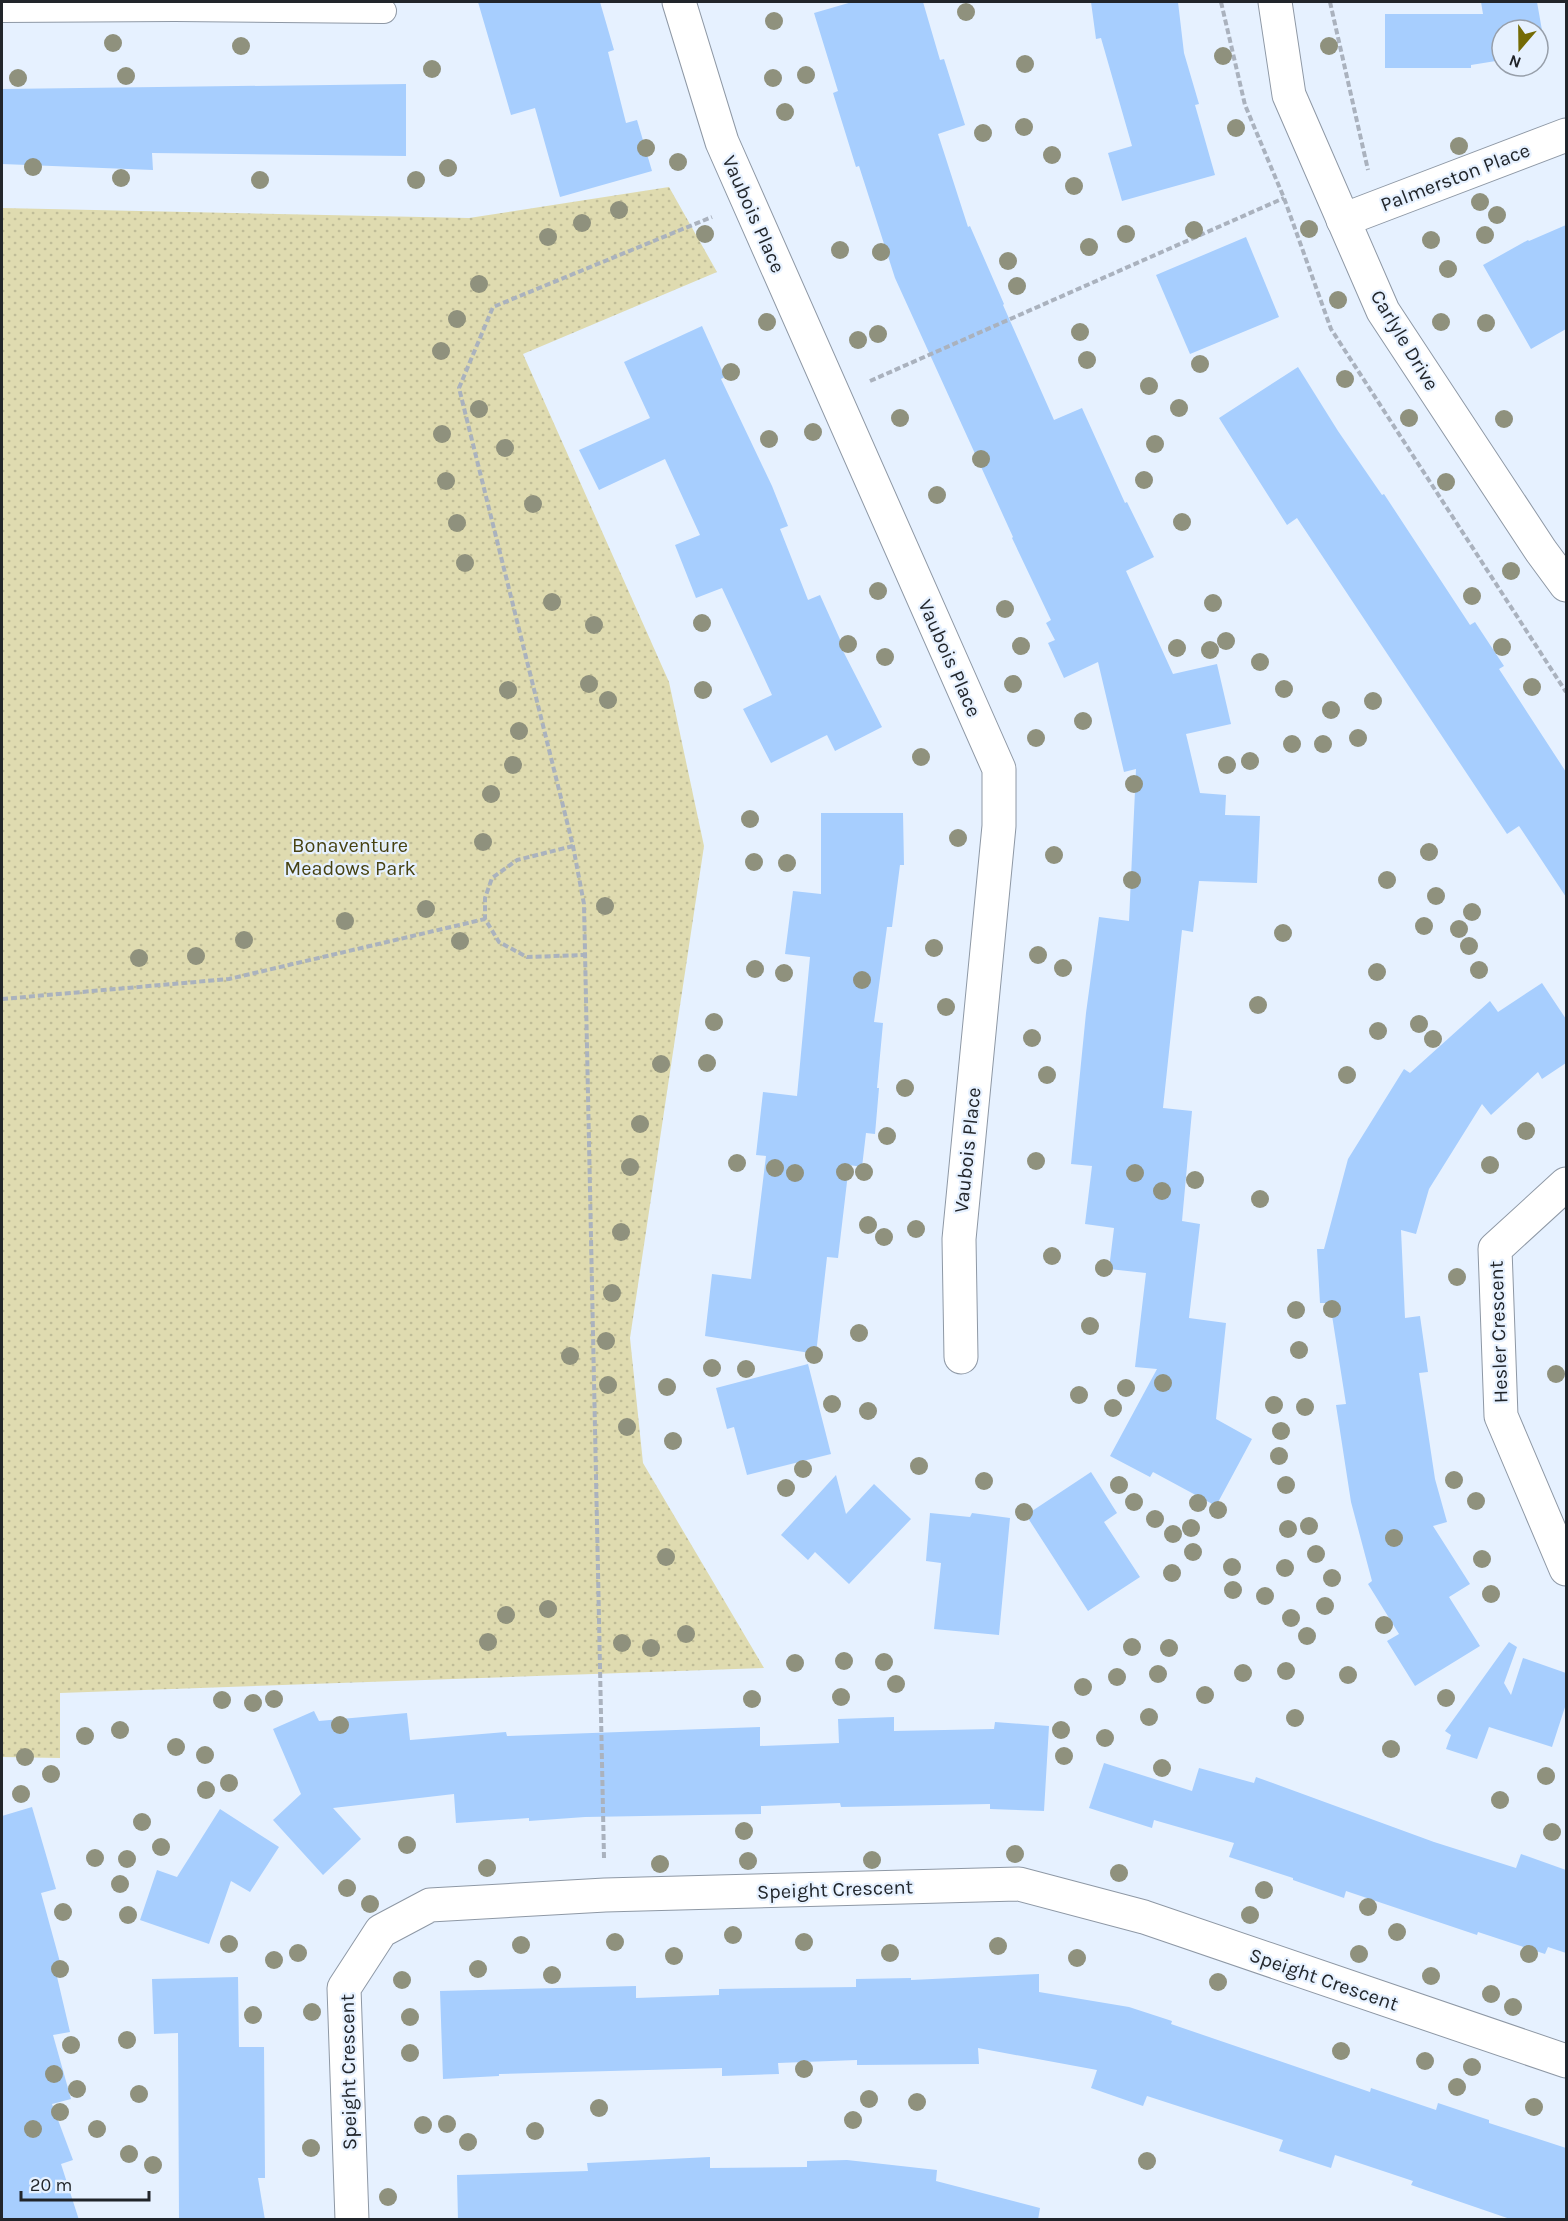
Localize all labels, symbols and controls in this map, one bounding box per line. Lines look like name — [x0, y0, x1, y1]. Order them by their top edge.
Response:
north arrow — [1490, 18, 1550, 78]
text: N — [1506, 51, 1524, 73]
street label: Palmerston Place — [1377, 138, 1533, 217]
street label: Vaubois Place — [717, 152, 790, 276]
street label: Carlyle Drive — [1366, 286, 1443, 395]
street label: Vaubois Place — [913, 596, 986, 720]
park label: Bonaventure Meadows Park — [284, 834, 416, 880]
street label: Vaubois Place — [949, 1086, 986, 1214]
street label: Hesler Crescent — [1485, 1260, 1512, 1404]
street label: Speight Crescent — [757, 1875, 914, 1904]
street label: Speight Crescent — [1246, 1943, 1402, 2016]
street label: Speight Crescent — [336, 1993, 361, 2150]
scale bar — [21, 2164, 148, 2202]
text: 20 m — [30, 2174, 72, 2196]

